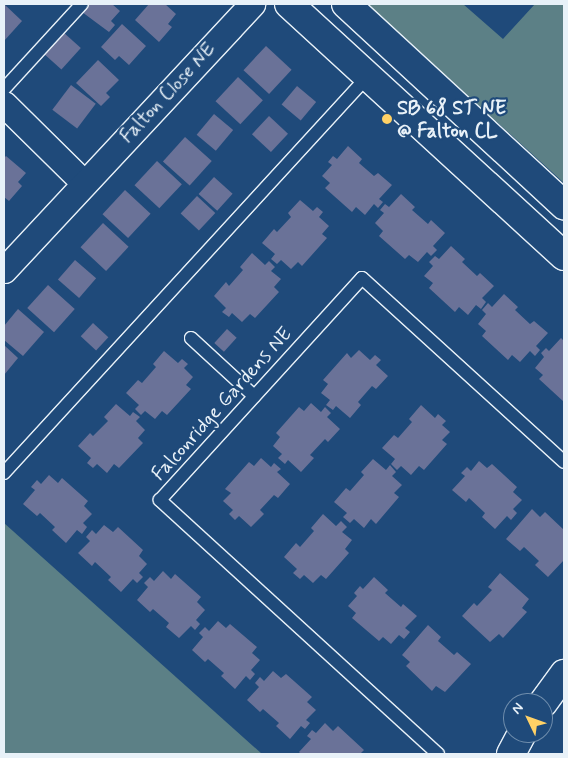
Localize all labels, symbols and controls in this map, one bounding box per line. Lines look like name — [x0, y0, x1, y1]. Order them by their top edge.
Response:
street label: Falton Close NE — [114, 37, 222, 149]
place label: SB 68 ST NE @ Falton CL — [397, 96, 507, 143]
marker: SB 68 ST NE @ Falton CL — [381, 113, 393, 125]
street label: Falconridge Gardens NE — [147, 323, 297, 485]
north arrow — [503, 693, 553, 743]
text: N — [508, 699, 527, 718]

